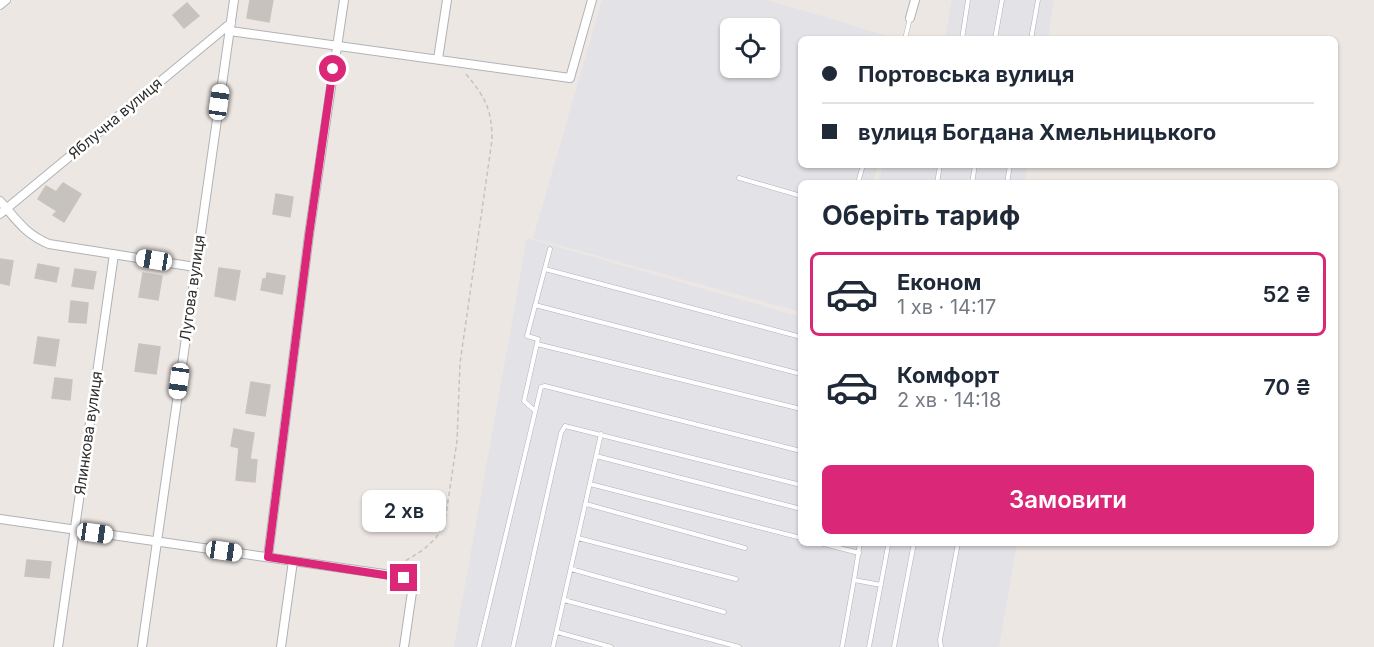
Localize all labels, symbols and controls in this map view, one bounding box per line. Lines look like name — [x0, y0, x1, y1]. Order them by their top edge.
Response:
map controls — [720, 18, 780, 78]
button: locate — [720, 18, 780, 78]
route start — [319, 55, 346, 82]
text: Портовська вулиця — [858, 61, 1074, 87]
street label: Яблучна вулиця — [64, 73, 166, 163]
car — [208, 83, 230, 121]
text: вулиця Богдана Хмельницького — [858, 119, 1216, 145]
text: Оберіть тариф — [822, 199, 1020, 232]
street label: Лугова вулиця — [175, 234, 209, 342]
car — [135, 248, 173, 272]
icon: car — [825, 267, 879, 321]
text: Економ — [897, 269, 981, 295]
text: 52 ₴ — [1262, 281, 1311, 307]
text: 1 хв · 14:17 — [897, 295, 996, 319]
icon: car — [825, 360, 879, 414]
car — [168, 362, 190, 400]
text: Комфорт — [897, 362, 999, 388]
street label: Ялинкова вулиця — [70, 370, 106, 496]
text: 70 ₴ — [1263, 374, 1311, 400]
text: 2 хв · 14:18 — [897, 388, 1001, 412]
button: Замовити — [822, 465, 1314, 534]
callout: 2 хв — [362, 491, 446, 533]
text: 2 хв — [384, 499, 424, 523]
car — [76, 522, 114, 544]
car — [205, 540, 243, 562]
route end — [390, 564, 417, 591]

